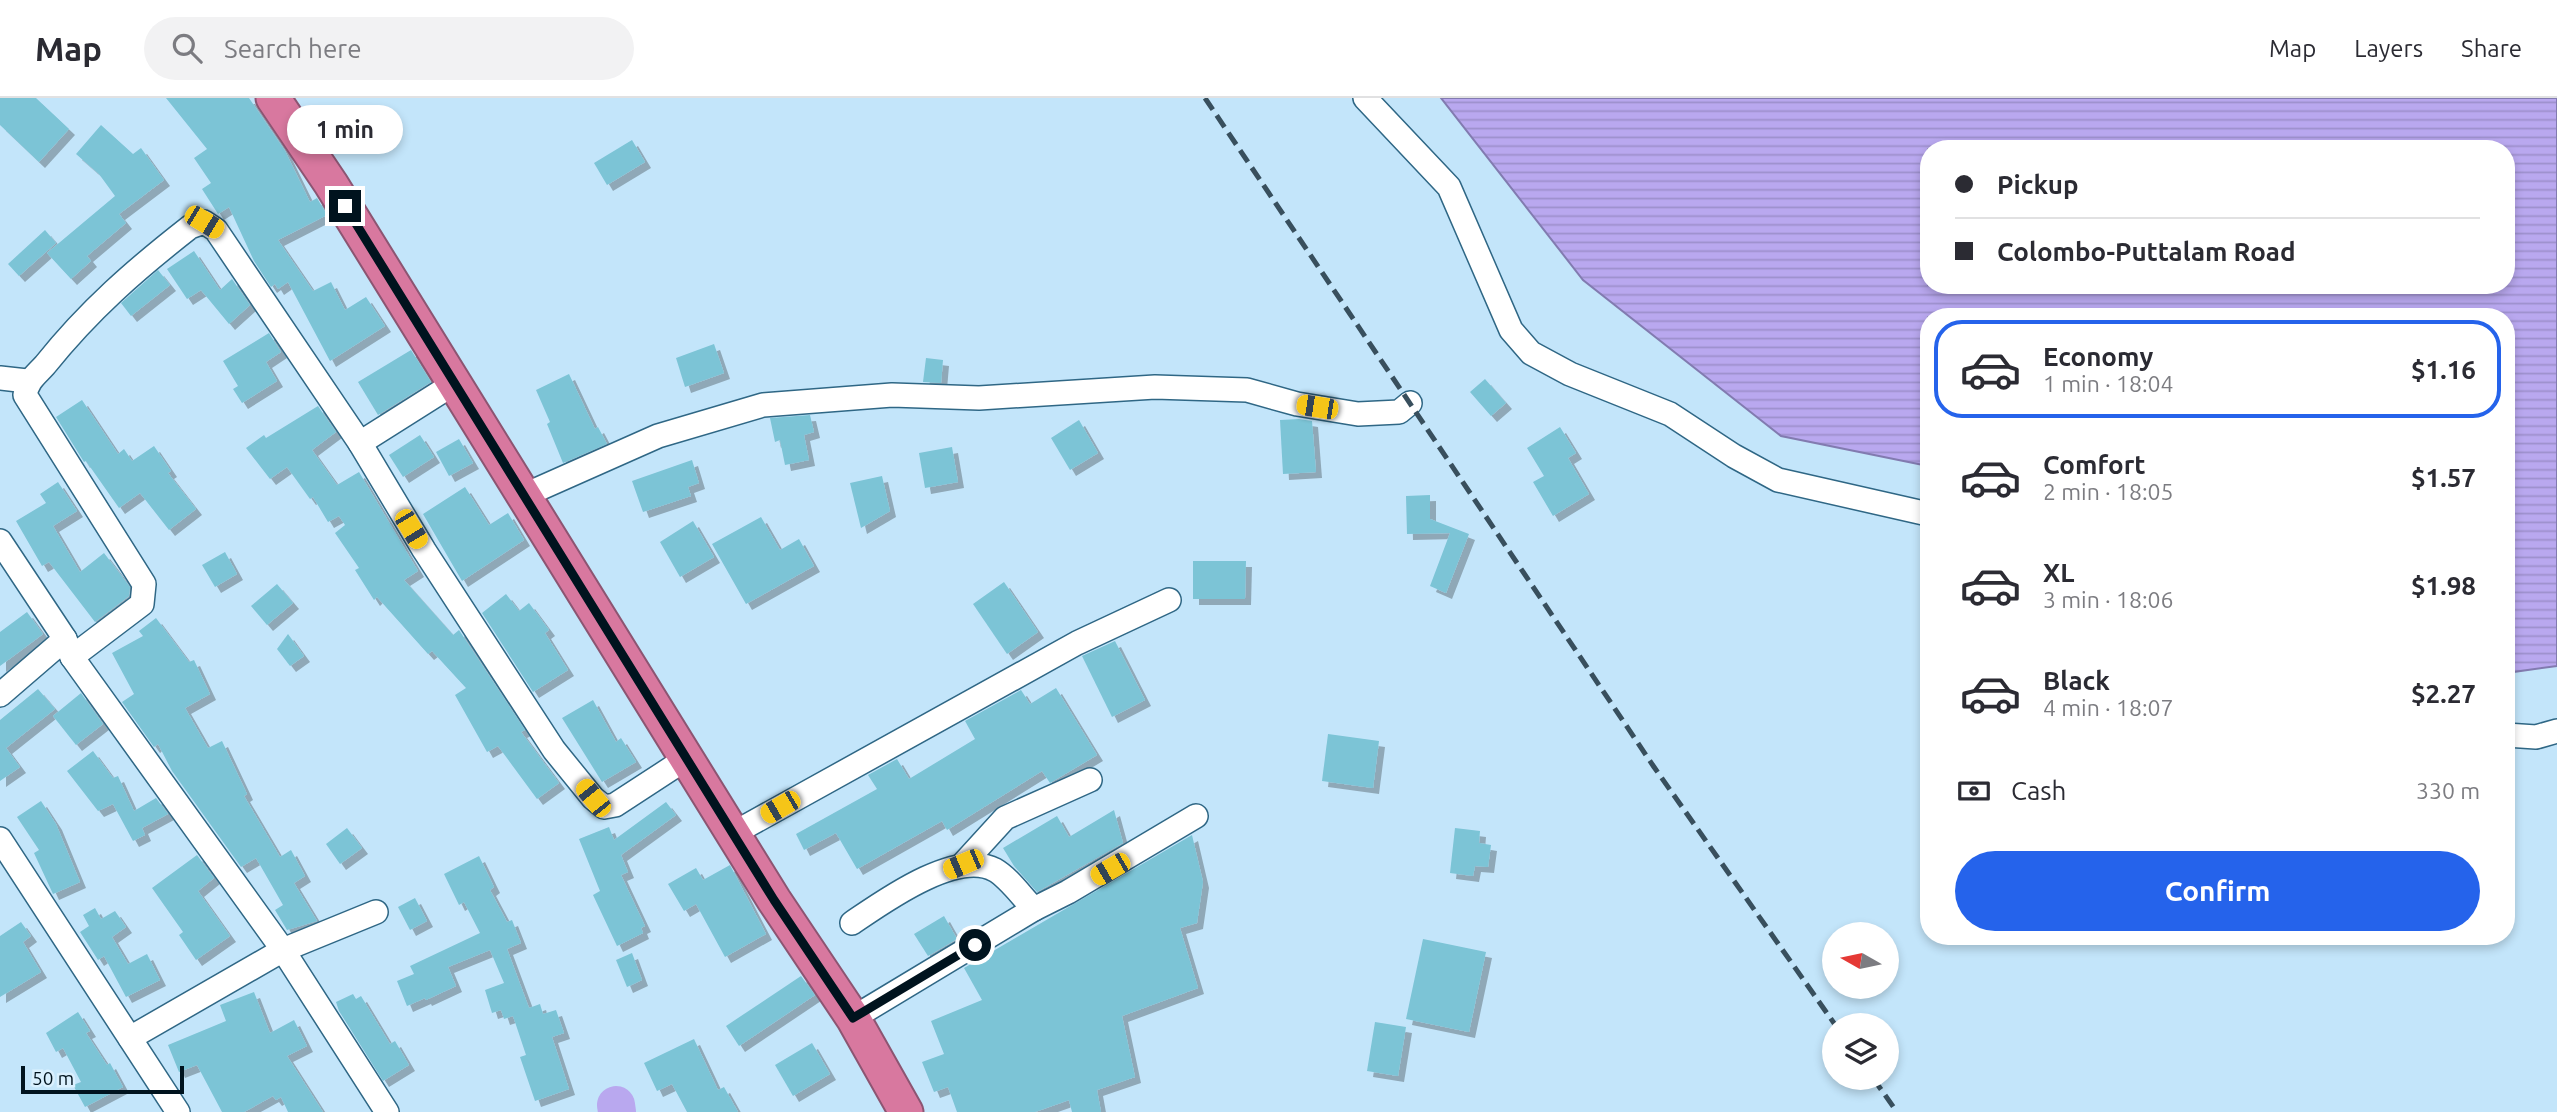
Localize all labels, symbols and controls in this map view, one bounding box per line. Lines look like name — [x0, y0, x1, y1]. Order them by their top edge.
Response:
search box — [144, 17, 634, 80]
icon: search — [168, 29, 206, 67]
text: Map — [35, 30, 102, 67]
text: Search here — [224, 34, 362, 63]
text: Map — [2269, 35, 2316, 62]
text: Layers — [2354, 35, 2423, 62]
text: Share — [2461, 35, 2522, 62]
callout: 1 min — [287, 105, 403, 154]
text: 1 min — [316, 117, 374, 142]
text: Pickup — [1997, 170, 2079, 199]
route end — [329, 190, 361, 222]
car — [181, 202, 228, 242]
text: Colombo-Puttalam Road — [1997, 237, 2296, 266]
icon: car — [1959, 338, 2022, 401]
text: Economy — [2043, 342, 2153, 371]
text: $1.16 — [2411, 355, 2476, 384]
text: 1 min · 18:04 — [2043, 371, 2174, 396]
car — [1295, 393, 1340, 421]
icon: car — [1959, 446, 2022, 509]
text: Comfort — [2043, 450, 2146, 479]
text: $1.57 — [2411, 463, 2476, 492]
text: 2 min · 18:05 — [2043, 479, 2174, 504]
car — [392, 506, 431, 552]
icon: car — [1959, 554, 2022, 617]
text: XL — [2043, 558, 2074, 587]
text: $1.98 — [2411, 571, 2476, 600]
text: 3 min · 18:06 — [2043, 587, 2174, 612]
icon: car — [1959, 662, 2022, 725]
text: Black — [2043, 666, 2110, 695]
text: $2.27 — [2411, 679, 2476, 708]
text: 4 min · 18:07 — [2043, 695, 2174, 720]
icon: cash — [1955, 772, 1993, 810]
car — [572, 775, 615, 821]
text: Cash — [2011, 776, 2066, 805]
text: 330 m — [2416, 778, 2480, 803]
car — [757, 787, 804, 827]
car — [940, 846, 987, 882]
car — [1087, 849, 1134, 889]
button: Confirm — [1955, 851, 2480, 931]
north arrow — [1822, 922, 1899, 999]
map controls — [1822, 922, 1899, 1090]
route start — [959, 929, 991, 961]
button: layers — [1822, 1013, 1899, 1090]
scale bar — [21, 1063, 184, 1095]
text: 50 m — [32, 1067, 74, 1089]

